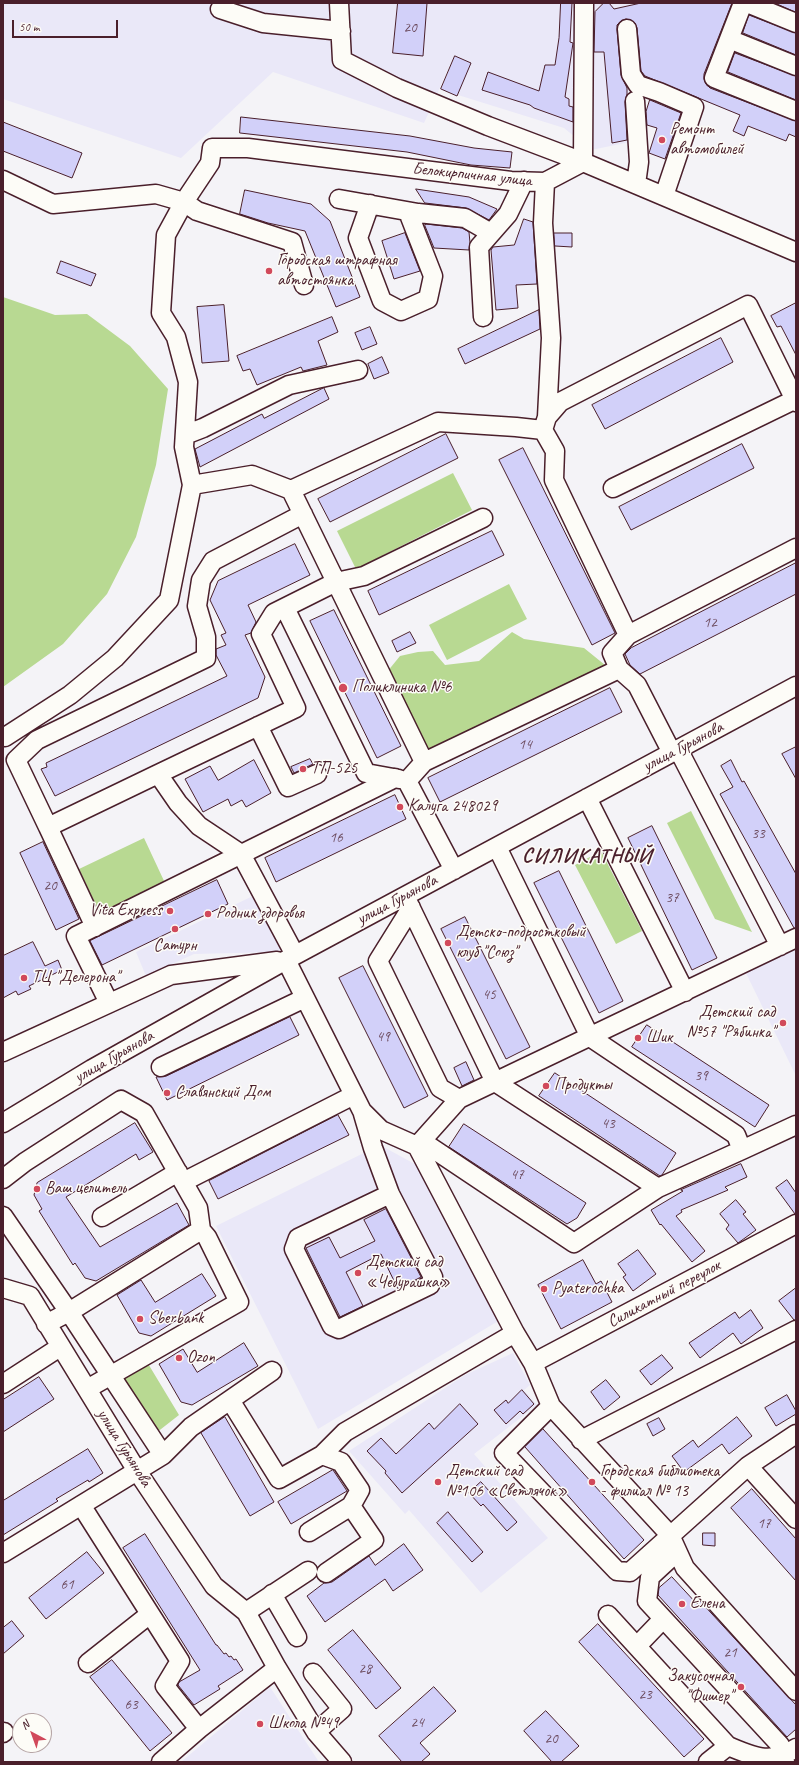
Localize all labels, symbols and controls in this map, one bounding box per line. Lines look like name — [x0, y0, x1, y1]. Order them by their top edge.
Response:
scale bar — [14, 12, 120, 38]
text: 50 m — [19, 19, 39, 35]
house number: 20 — [403, 19, 417, 37]
place label: Ремонт автомобилей — [670, 120, 744, 160]
marker: Ремонт автомобилей — [657, 135, 667, 145]
street label: Белокирпичная улица — [411, 159, 533, 191]
place label: Городская штрафная автостоянка — [277, 251, 397, 291]
marker: Городская штрафная автостоянка — [264, 266, 274, 276]
house number: 12 — [703, 614, 717, 632]
place label: Поликлиника №6 — [352, 678, 451, 698]
marker: Поликлиника №6 — [337, 682, 349, 694]
street label: улица Гурьянова — [639, 717, 727, 777]
house number: 14 — [518, 736, 532, 754]
place label: ТП-525 — [311, 759, 357, 779]
marker: ТП-525 — [298, 764, 308, 774]
place label: Калуга 248029 — [408, 797, 497, 817]
marker: Калуга 248029 — [395, 802, 405, 812]
house number: 33 — [751, 825, 765, 843]
house number: 16 — [329, 829, 343, 847]
district label: СИЛИКАТНЫЙ — [520, 843, 654, 869]
street label: улица Гурьянова — [353, 870, 441, 930]
house number: 20 — [43, 877, 57, 895]
house number: 37 — [665, 889, 679, 907]
place label: Vita Express — [89, 901, 162, 921]
place label: Родник здоровья — [216, 904, 304, 924]
marker: Vita Express — [165, 906, 175, 916]
marker: Родник здоровья — [203, 909, 213, 919]
place label: Детско-подростковый клуб "Союз" — [456, 923, 585, 963]
marker: Сатурн — [170, 924, 180, 934]
place label: Сатурн — [153, 936, 197, 956]
marker: Детско-подростковый клуб "Союз" — [443, 938, 453, 948]
place label: ТЦ "Делерона" — [32, 968, 119, 988]
marker: ТЦ "Делерона" — [19, 973, 29, 983]
house number: 45 — [482, 986, 496, 1004]
place label: Детский сад №57 "Рябинка" — [687, 1003, 775, 1043]
marker: Детский сад №57 "Рябинка" — [778, 1018, 788, 1028]
street label: улица Гурьянова — [71, 1026, 157, 1088]
house number: 49 — [376, 1028, 390, 1046]
place label: Шик — [646, 1028, 672, 1048]
marker: Шик — [633, 1033, 643, 1043]
house number: 39 — [694, 1067, 708, 1085]
place label: Продукты — [554, 1076, 612, 1096]
marker: Продукты — [541, 1081, 551, 1091]
place label: Славянский Дом — [175, 1083, 271, 1103]
marker: Славянский Дом — [162, 1088, 172, 1098]
house number: 43 — [601, 1115, 615, 1133]
house number: 47 — [510, 1166, 524, 1184]
place label: Ваш целитель — [45, 1179, 126, 1199]
marker: Ваш целитель — [32, 1184, 42, 1194]
place label: Детский сад «Чебурашка» — [366, 1253, 450, 1293]
street label: Силикатный переулок — [604, 1256, 724, 1332]
marker: Детский сад «Чебурашка» — [353, 1268, 363, 1278]
place label: Pyaterochka — [552, 1279, 624, 1299]
marker: Pyaterochka — [539, 1284, 549, 1294]
place label: Sberbank — [148, 1309, 204, 1329]
marker: Sberbank — [135, 1314, 145, 1324]
place label: Ozon — [187, 1348, 215, 1368]
marker: Ozon — [174, 1353, 184, 1363]
street label: улица Гурьянова — [92, 1405, 156, 1491]
place label: Детский сад №106 «Светлячок» — [446, 1462, 567, 1502]
place label: Городская библиотека - филиал № 13 — [600, 1462, 719, 1502]
marker: Детский сад №106 «Светлячок» — [433, 1477, 443, 1487]
marker: Городская библиотека - филиал № 13 — [587, 1477, 597, 1487]
house number: 17 — [757, 1515, 771, 1533]
house number: 61 — [60, 1576, 74, 1594]
place label: Елена — [690, 1594, 724, 1614]
marker: Елена — [677, 1599, 687, 1609]
house number: 21 — [723, 1644, 737, 1662]
house number: 28 — [358, 1660, 372, 1678]
place label: Закусочная "Фишер" — [667, 1667, 733, 1707]
marker: Закусочная "Фишер" — [736, 1682, 746, 1692]
house number: 23 — [638, 1686, 652, 1704]
house number: 63 — [124, 1696, 138, 1714]
north arrow — [12, 1713, 52, 1753]
place label: Школа №49 — [268, 1714, 339, 1734]
house number: 24 — [410, 1714, 424, 1732]
text: N — [18, 1717, 32, 1732]
marker: Школа №49 — [255, 1719, 265, 1729]
house number: 20 — [544, 1730, 558, 1748]

